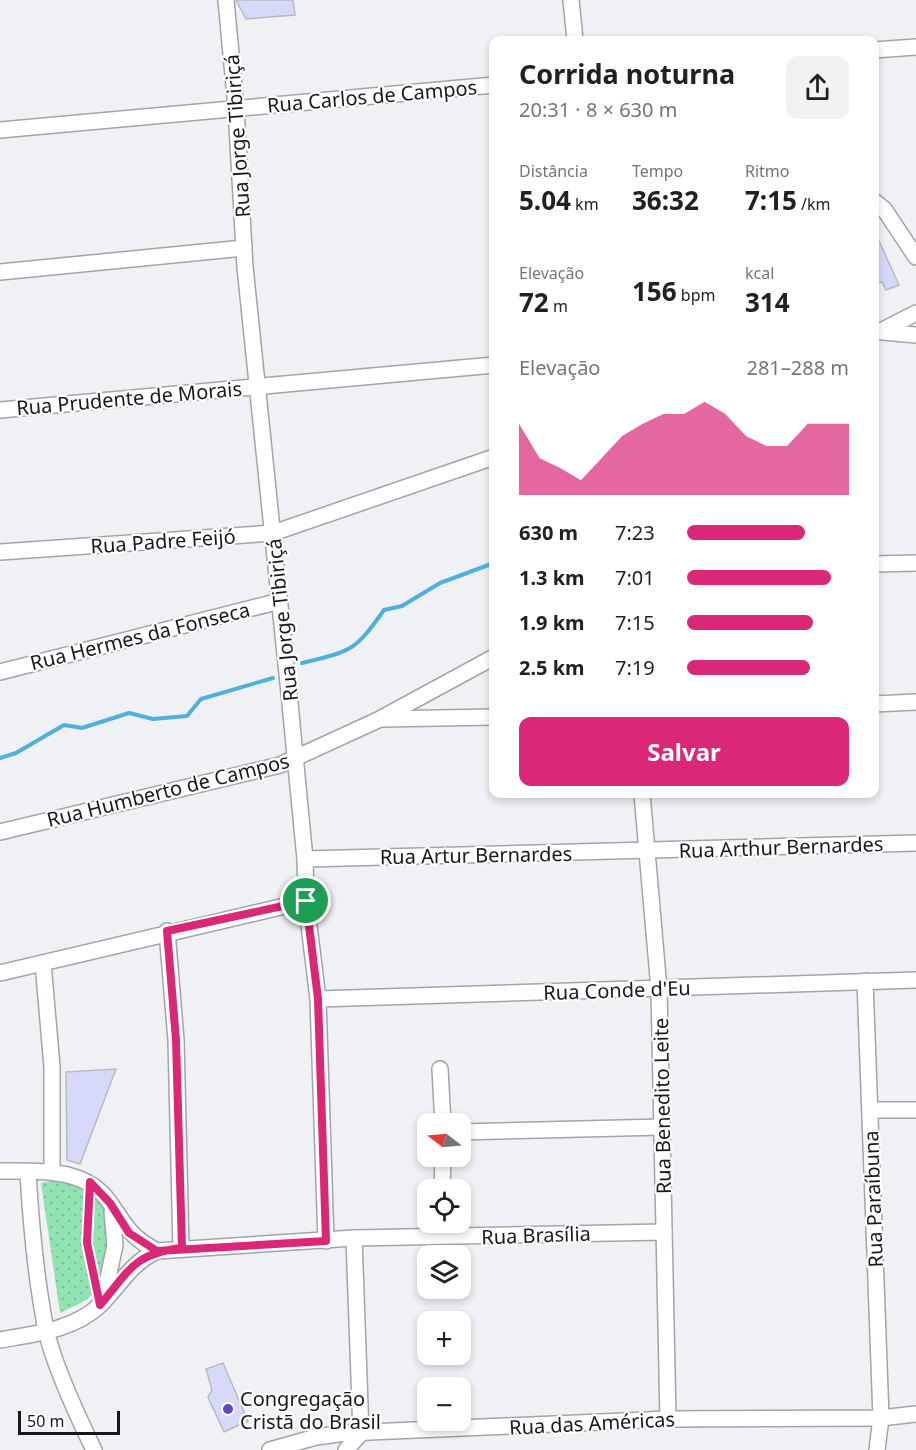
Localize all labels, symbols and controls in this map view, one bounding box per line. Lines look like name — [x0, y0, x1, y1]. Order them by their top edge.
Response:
street label: Rua Jorge Tibiriçá — [218, 53, 256, 219]
text: Corrida noturna — [519, 55, 735, 92]
button: share — [786, 56, 849, 119]
street label: Rua Carlos de Campos — [266, 73, 478, 119]
text: 20:31 · 8 × 630 m — [519, 96, 677, 123]
text: Distância — [519, 160, 588, 182]
text: Tempo — [632, 160, 683, 182]
text: Ritmo — [745, 160, 790, 182]
text: 5.04 — [519, 182, 571, 218]
text: 36:32 — [632, 182, 699, 218]
text: 7:15 — [745, 182, 797, 218]
text: km — [571, 193, 599, 215]
text: /km — [797, 193, 831, 215]
text: Elevação — [519, 262, 584, 284]
text: kcal — [745, 262, 774, 284]
text: 156 — [632, 273, 677, 309]
text: 72 — [519, 284, 549, 320]
text: bpm — [677, 284, 715, 306]
text: 314 — [745, 284, 790, 320]
text: m — [549, 295, 568, 317]
text: Elevação — [519, 354, 600, 381]
text: 281–288 m — [746, 354, 849, 381]
street label: Rua Prudente de Morais — [15, 375, 243, 421]
text: 630 m — [519, 519, 578, 546]
text: 7:23 — [615, 519, 655, 546]
street label: Rua Padre Feijó — [90, 522, 236, 560]
street label: Rua Jorge Tibiriçá — [260, 537, 304, 703]
text: 1.3 km — [519, 564, 585, 591]
text: 7:01 — [615, 564, 655, 591]
street label: Rua Hermes da Fonseca — [27, 596, 253, 676]
text: 1.9 km — [519, 609, 585, 636]
text: 7:15 — [615, 609, 655, 636]
text: 2.5 km — [519, 654, 585, 681]
text: 7:19 — [615, 654, 655, 681]
button: Salvar — [519, 717, 849, 786]
street label: Rua Humberto de Campos — [44, 747, 292, 833]
street label: Rua Arthur Bernardes — [678, 830, 884, 864]
street label: Rua Artur Bernardes — [380, 840, 572, 870]
pin — [280, 875, 331, 926]
icon: arrive — [289, 884, 322, 917]
street label: Rua Conde d'Eu — [543, 974, 691, 1006]
street label: Rua Benedito Leite — [647, 1018, 677, 1194]
north arrow — [417, 1113, 471, 1167]
map controls — [417, 1113, 471, 1431]
street label: Rua Paraíbuna — [857, 1130, 889, 1268]
button: locate — [417, 1179, 471, 1233]
street label: Rua Brasília — [481, 1220, 591, 1250]
button: layers — [417, 1245, 471, 1299]
button: + — [417, 1311, 471, 1365]
button: − — [417, 1377, 471, 1431]
place label: Congregação Cristã do Brasil — [240, 1385, 381, 1435]
marker: Congregação Cristã do Brasil — [221, 1402, 235, 1416]
street label: Rua das Américas — [508, 1405, 676, 1441]
scale bar — [18, 1408, 120, 1436]
text: 50 m — [27, 1410, 64, 1432]

